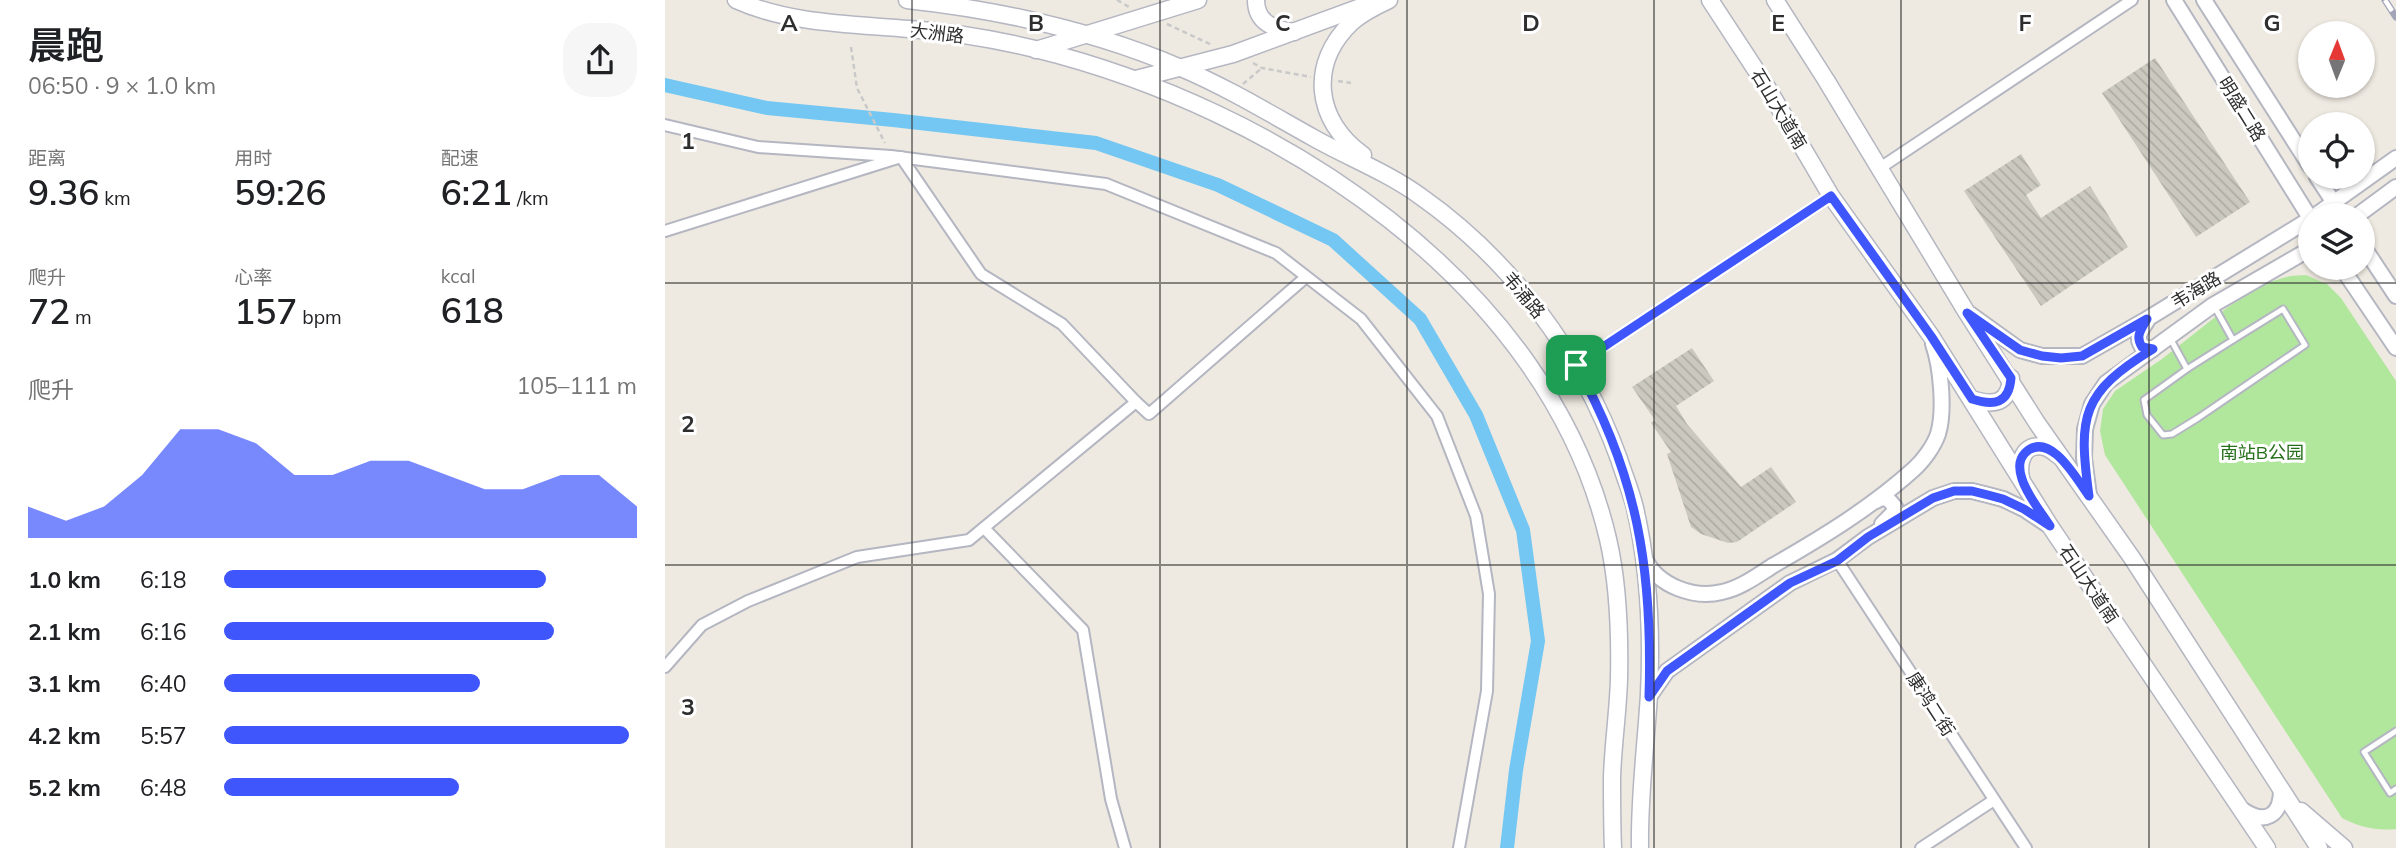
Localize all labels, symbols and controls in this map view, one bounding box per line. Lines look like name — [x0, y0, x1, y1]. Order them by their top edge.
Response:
text: A — [780, 8, 798, 37]
text: B — [1028, 8, 1044, 37]
text: C — [1275, 8, 1291, 37]
text: D — [1522, 8, 1540, 37]
text: E — [1771, 8, 1785, 37]
text: F — [2018, 8, 2032, 37]
text: G — [2263, 8, 2281, 37]
street label: 大洲路 — [909, 18, 965, 48]
text: 晨跑 — [28, 21, 104, 69]
north arrow — [2298, 21, 2375, 98]
map controls — [2298, 21, 2375, 280]
button: share — [563, 23, 637, 97]
street label: 石山大道南 — [1746, 65, 1812, 153]
text: 06:50 · 9 × 1.0 km — [28, 71, 216, 100]
street label: 明盛二路 — [2213, 72, 2271, 146]
button: locate — [2298, 112, 2375, 189]
text: 1 — [681, 126, 695, 155]
text: 距离 — [28, 146, 66, 170]
text: 用时 — [234, 146, 272, 170]
text: 配速 — [441, 146, 479, 170]
text: 9.36 — [28, 170, 99, 214]
text: 59:26 — [234, 170, 327, 214]
text: 6:21 — [441, 170, 512, 214]
text: km — [99, 186, 131, 210]
text: /km — [512, 186, 549, 210]
button: layers — [2298, 203, 2375, 280]
text: kcal — [441, 264, 475, 288]
text: 爬升 — [28, 265, 66, 289]
text: 心率 — [234, 265, 272, 289]
street label: 韦海路 — [2167, 266, 2225, 314]
street label: 韦涌路 — [1498, 267, 1550, 323]
text: 618 — [441, 288, 504, 332]
text: 72 — [28, 289, 70, 333]
text: 157 — [234, 289, 297, 333]
text: m — [70, 305, 92, 329]
text: bpm — [297, 305, 342, 329]
pin — [1546, 335, 1606, 395]
icon: arrive — [1557, 346, 1595, 384]
text: 105–111 m — [516, 371, 637, 400]
text: 爬升 — [28, 375, 74, 404]
text: 2 — [681, 409, 695, 438]
park label: 南站B公园 — [2220, 441, 2304, 464]
street label: 石山大道南 — [2054, 540, 2124, 628]
text: 1.0 km — [28, 565, 101, 594]
text: 6:18 — [140, 565, 187, 594]
text: 2.1 km — [28, 617, 101, 646]
text: 6:16 — [140, 617, 187, 646]
street label: 康鸿二街 — [1902, 668, 1960, 740]
text: 3.1 km — [28, 669, 101, 698]
text: 6:40 — [140, 669, 187, 698]
text: 3 — [681, 692, 695, 721]
text: 4.2 km — [28, 721, 101, 750]
text: 5:57 — [140, 721, 187, 750]
text: 5.2 km — [28, 773, 101, 802]
text: 6:48 — [140, 773, 187, 802]

